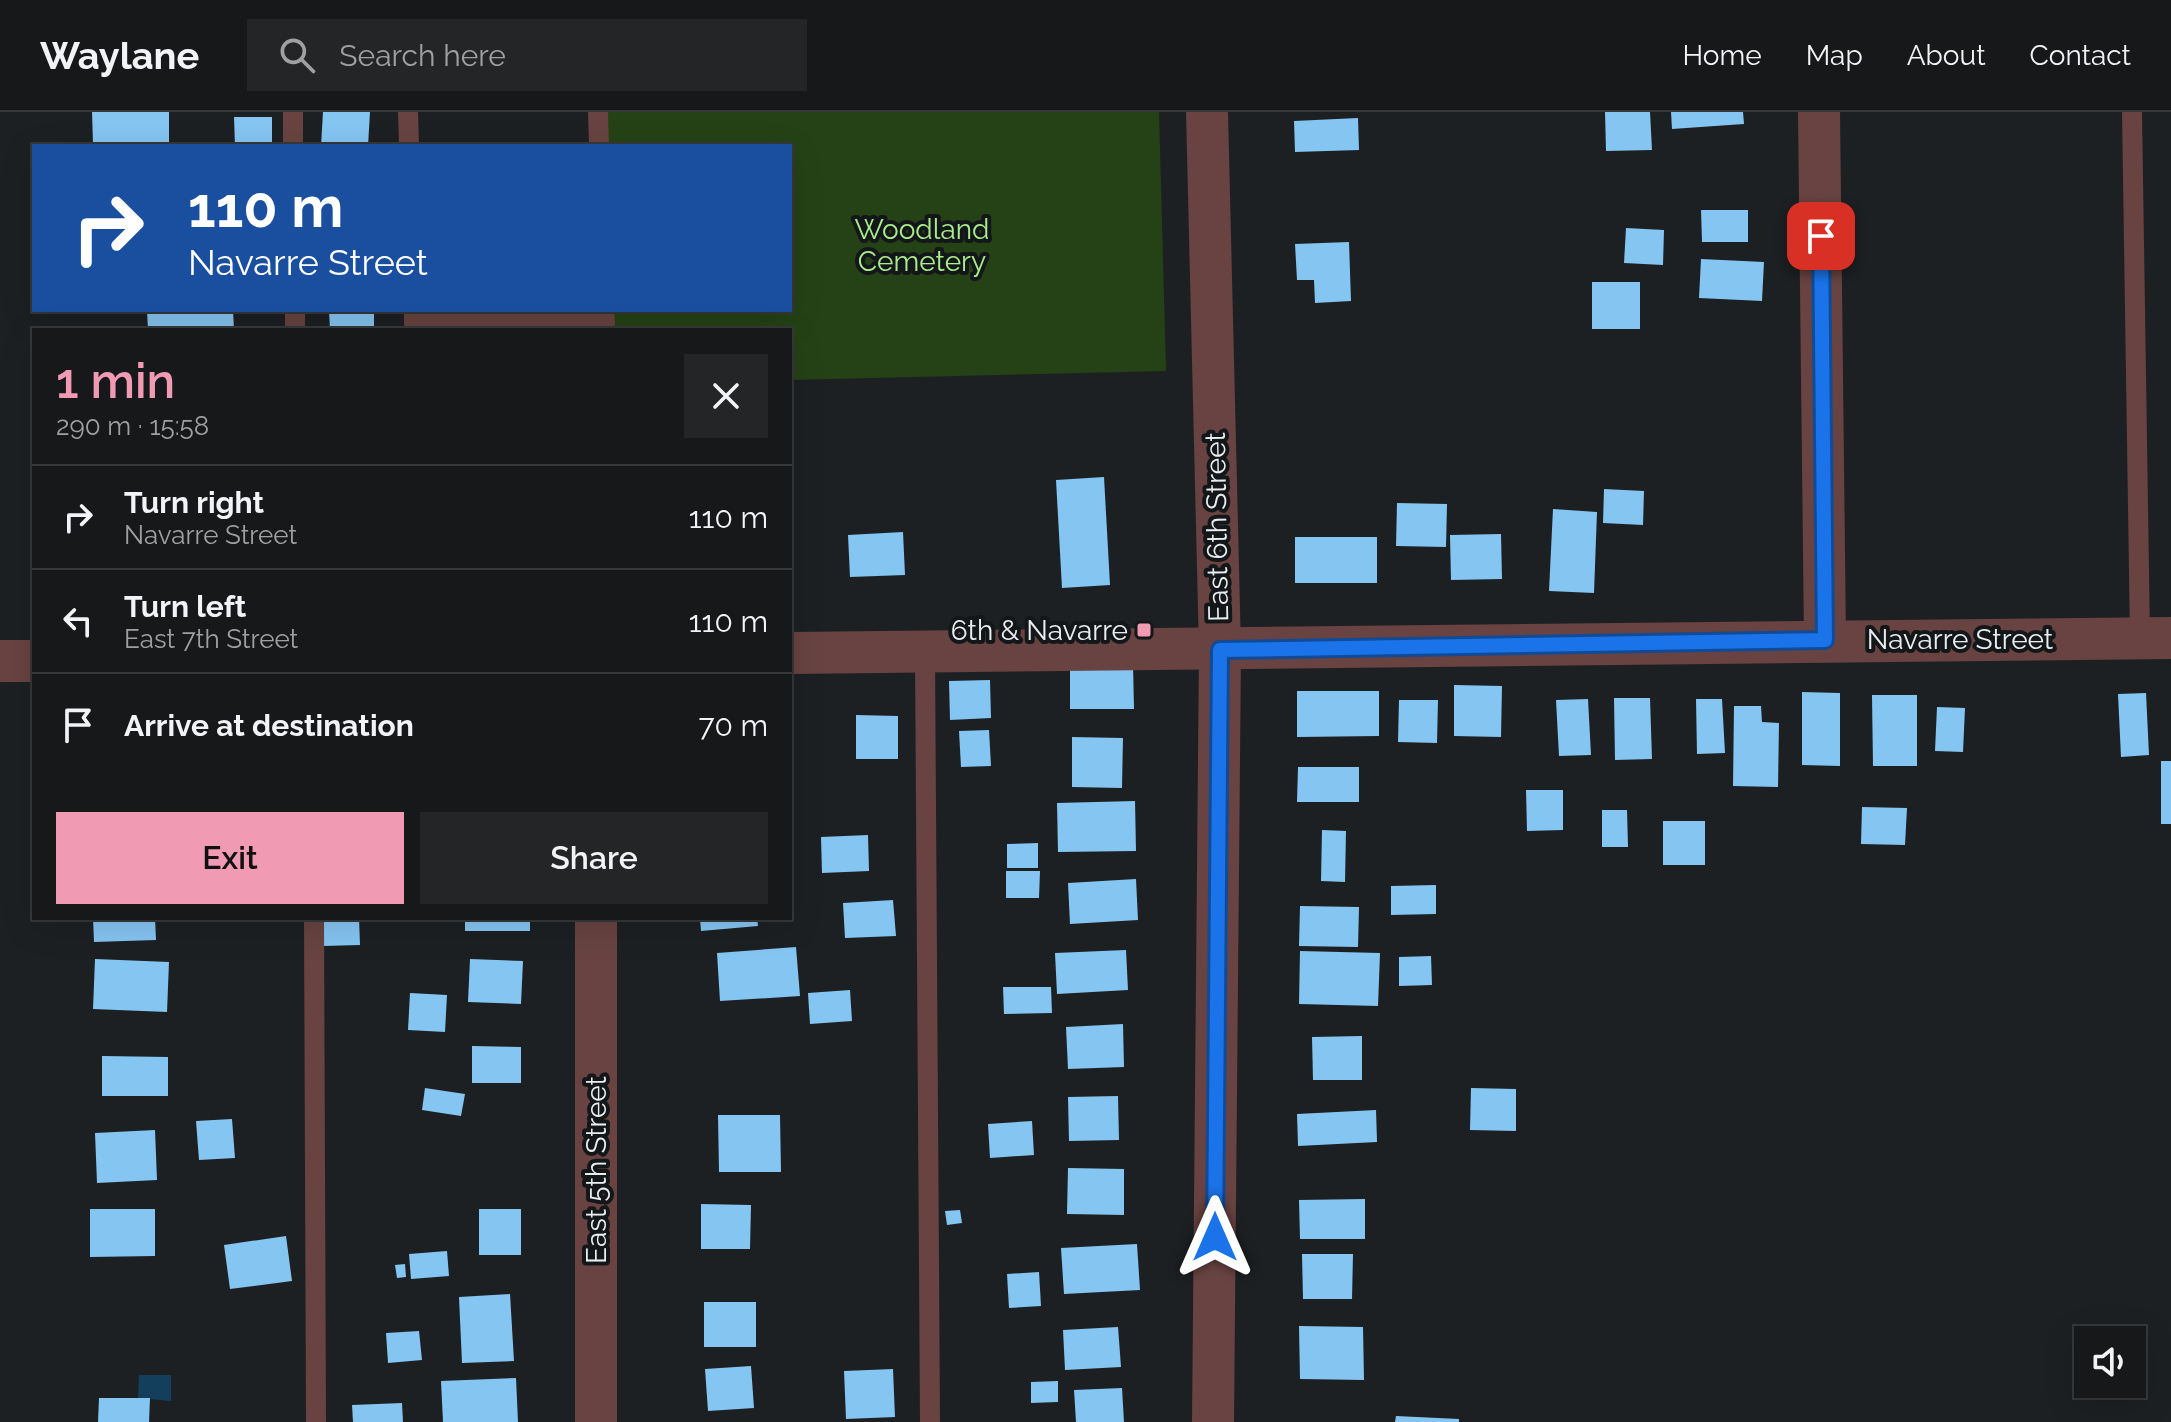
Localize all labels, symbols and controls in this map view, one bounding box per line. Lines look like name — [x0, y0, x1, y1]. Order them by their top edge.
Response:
search box — [247, 19, 807, 91]
text: Waylane — [40, 33, 199, 78]
icon: search — [275, 33, 319, 77]
text: Search here — [339, 38, 506, 73]
text: Home — [1682, 39, 1762, 72]
text: Map — [1806, 39, 1863, 72]
text: About — [1907, 39, 1986, 72]
text: Contact — [2030, 39, 2131, 72]
text: 110 m — [188, 174, 343, 240]
icon: right — [56, 176, 160, 280]
pin — [1787, 202, 1855, 270]
park label: Woodland Cemetery — [855, 213, 989, 278]
icon: arrive — [1799, 214, 1843, 258]
text: Navarre Street — [188, 241, 428, 283]
text: 1 min — [56, 353, 175, 409]
button: close — [684, 354, 768, 438]
text: 290 m · 15:58 — [56, 411, 209, 441]
street label: East 6th Street — [1199, 431, 1235, 622]
text: Turn right — [124, 485, 264, 520]
icon: right — [56, 495, 100, 539]
text: 110 m — [689, 500, 768, 535]
text: Navarre Street — [124, 520, 297, 550]
text: Turn left — [124, 589, 246, 624]
icon: left — [56, 599, 100, 643]
text: 110 m — [689, 604, 768, 639]
place label: 6th & Navarre — [951, 614, 1128, 647]
marker: 6th & Navarre — [1135, 621, 1153, 639]
street label: Navarre Street — [1867, 623, 2054, 656]
text: East 7th Street — [124, 624, 298, 654]
icon: arrive — [56, 703, 100, 747]
text: Arrive at destination — [124, 708, 414, 743]
text: 70 m — [698, 708, 768, 743]
button: Exit — [56, 812, 404, 904]
button: Share — [420, 812, 768, 904]
street label: East 5th Street — [580, 1075, 613, 1264]
position arrow — [1173, 1195, 1257, 1279]
map controls — [2074, 1326, 2146, 1398]
button: sound — [2074, 1326, 2146, 1398]

